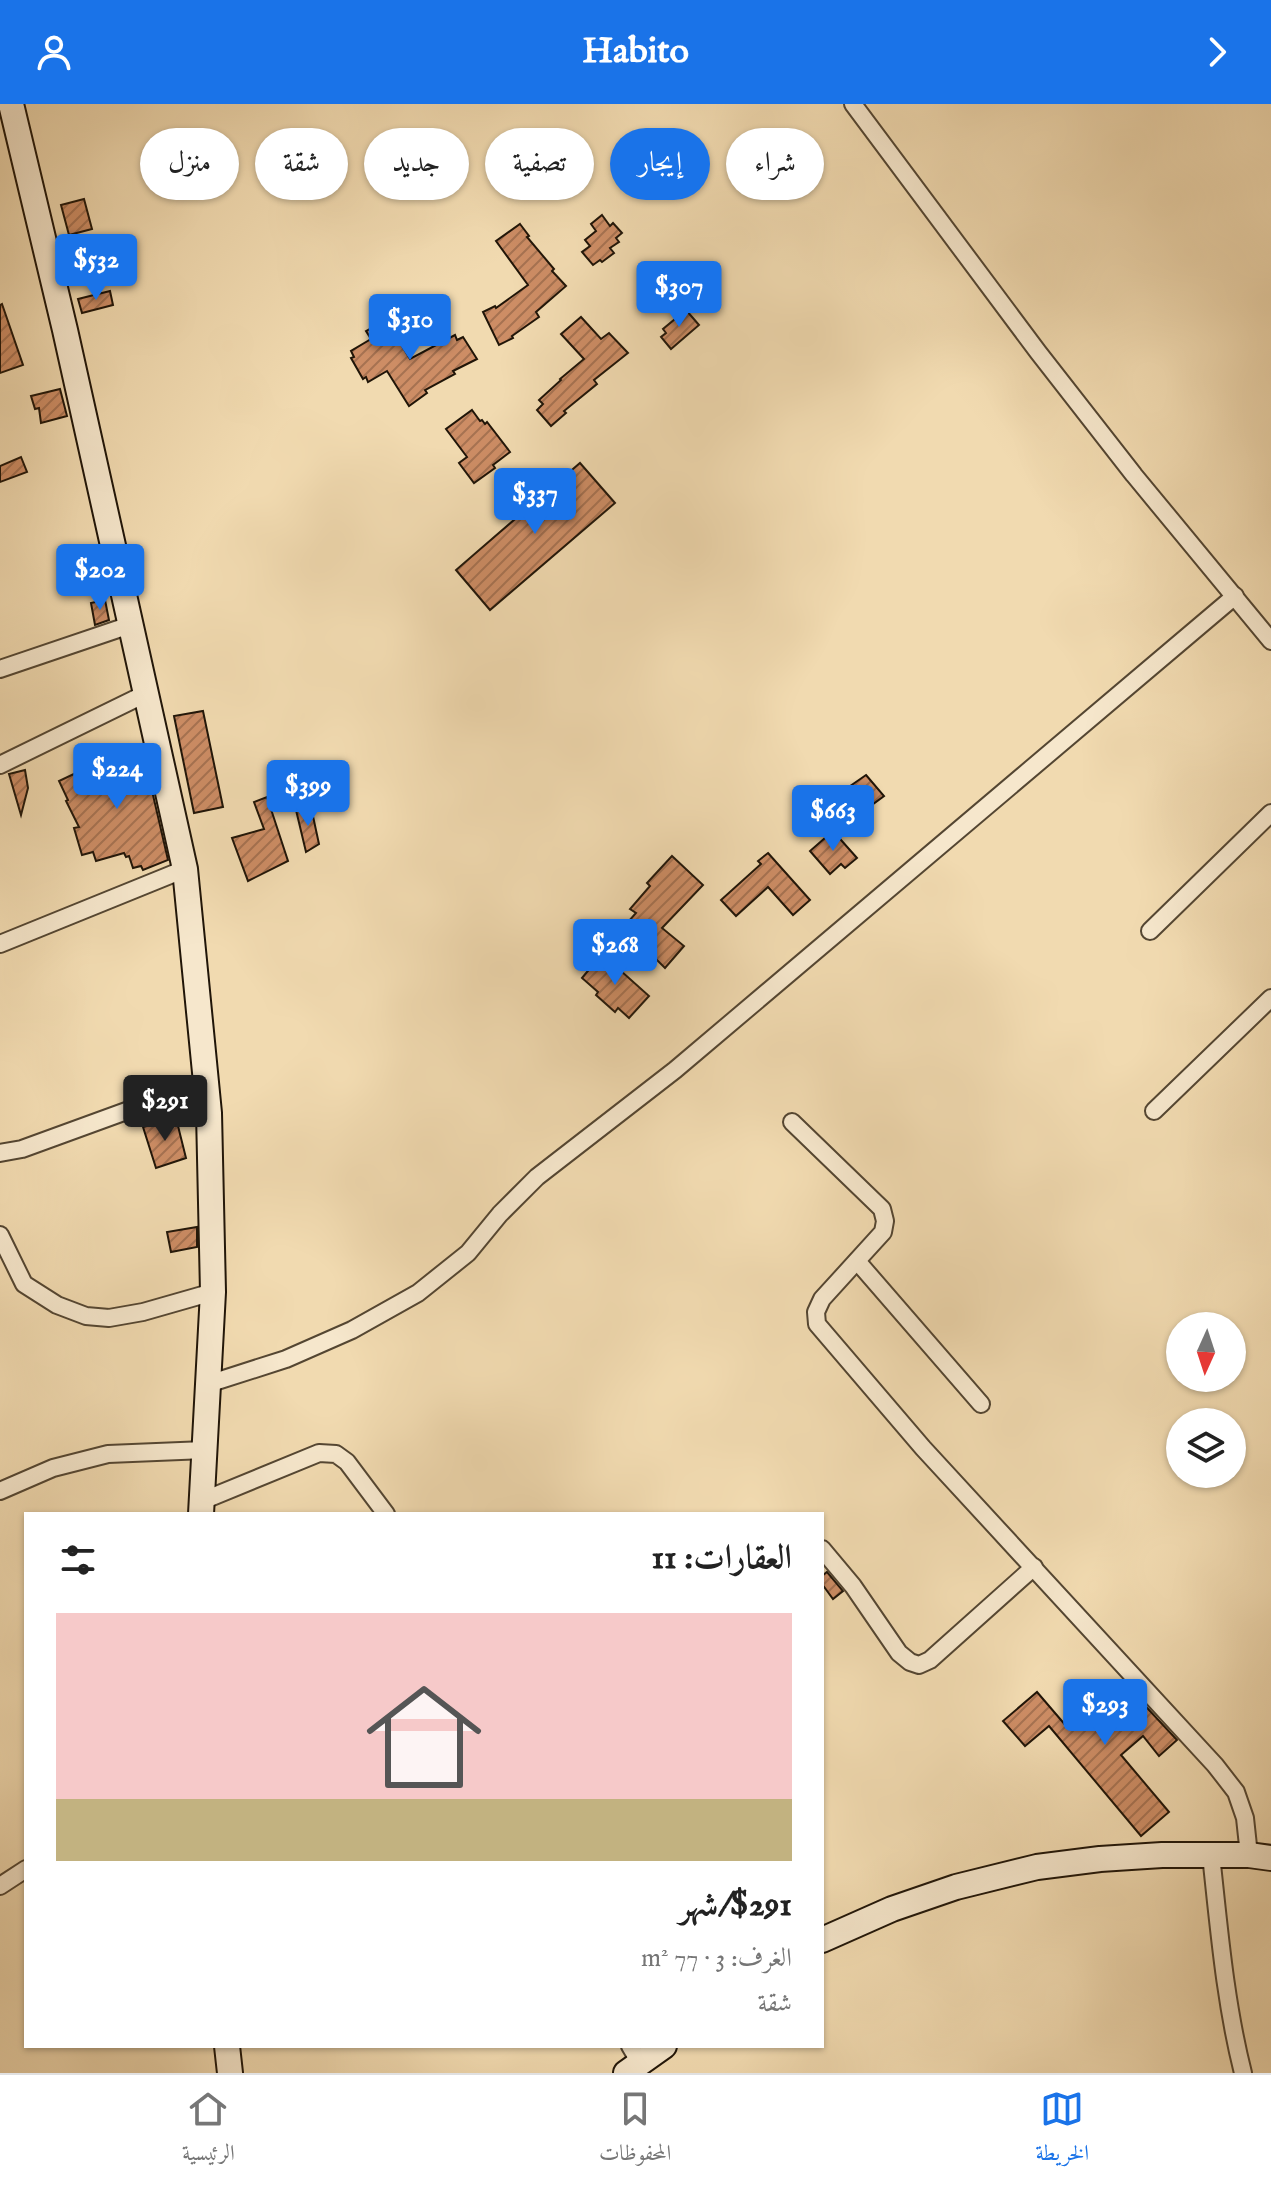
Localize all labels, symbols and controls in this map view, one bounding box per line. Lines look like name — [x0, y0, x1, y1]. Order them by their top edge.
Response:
text: Habito — [582, 29, 689, 75]
icon: person — [32, 30, 76, 74]
icon: forward — [1195, 30, 1239, 74]
chip: منزل — [140, 128, 239, 200]
chip: شقة — [255, 128, 348, 200]
chip: جديد — [364, 128, 469, 200]
chip: تصفية — [485, 128, 594, 200]
chip: إيجار — [610, 128, 710, 200]
chip: شراء — [726, 128, 824, 200]
pin: $532 — [49, 234, 143, 302]
text: $532 — [73, 243, 119, 276]
pin: $307 — [632, 261, 726, 329]
text: $307 — [654, 270, 704, 303]
pin: $310 — [363, 294, 457, 362]
text: $310 — [387, 303, 433, 336]
pin: $337 — [488, 468, 582, 536]
text: $337 — [512, 477, 558, 510]
pin: $202 — [53, 544, 147, 612]
text: $202 — [74, 553, 126, 586]
pin: $224 — [70, 743, 164, 811]
text: $224 — [91, 752, 143, 785]
pin: $399 — [261, 760, 355, 828]
text: $399 — [285, 769, 331, 802]
pin: $663 — [786, 785, 880, 853]
text: $663 — [810, 794, 856, 827]
pin: $268 — [568, 919, 662, 987]
text: $268 — [591, 928, 639, 961]
pin: $291 — [118, 1075, 212, 1143]
text: $291 — [141, 1084, 189, 1117]
north arrow — [1166, 1312, 1246, 1392]
map controls — [1166, 1312, 1246, 1488]
button: layers — [1166, 1408, 1246, 1488]
text: العقارات: 11 — [651, 1537, 792, 1580]
icon: filters — [56, 1538, 100, 1582]
icon: home — [352, 1665, 496, 1809]
pin: $293 — [1058, 1679, 1152, 1747]
text: $293 — [1081, 1688, 1129, 1721]
text: $291/شهر — [679, 1884, 792, 1927]
text: الغرف: 3 · 77 m² — [641, 1942, 792, 1975]
text: شقة — [758, 1987, 792, 2020]
tab: الرئيسية — [182, 2087, 235, 2174]
tab: المحفوظات — [599, 2087, 671, 2174]
tab: الخريطة — [1035, 2087, 1089, 2174]

